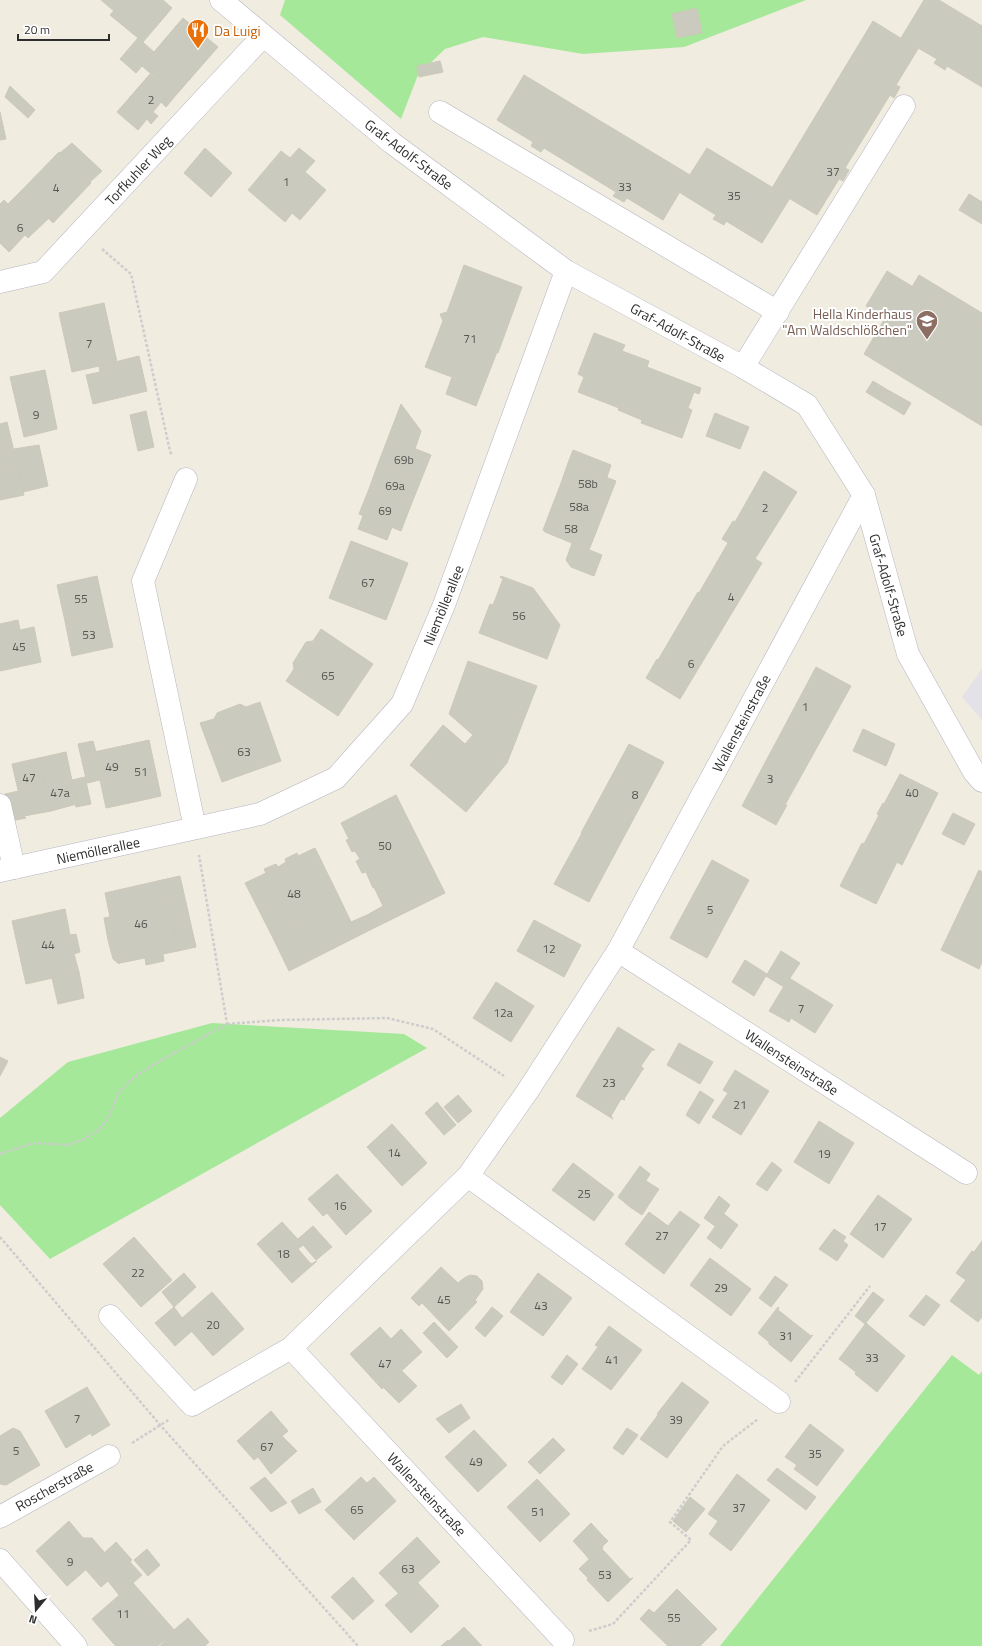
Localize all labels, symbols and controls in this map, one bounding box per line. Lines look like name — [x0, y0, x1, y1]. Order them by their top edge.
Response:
scale bar — [18, 16, 109, 42]
restaurant icon: Da Luigi — [185, 17, 211, 50]
text: 20 m — [24, 20, 50, 39]
place label: Da Luigi — [214, 20, 261, 41]
house number: 2 — [148, 90, 154, 109]
street label: Graf-Adolf-Straße — [360, 114, 458, 194]
street label: Torfkuhler Weg — [100, 130, 176, 210]
house number: 37 — [826, 162, 840, 181]
house number: 1 — [283, 172, 289, 191]
house number: 33 — [618, 177, 632, 196]
house number: 4 — [53, 178, 60, 197]
house number: 35 — [727, 186, 741, 205]
house number: 6 — [17, 218, 24, 237]
street label: Graf-Adolf-Straße — [627, 297, 729, 367]
place label: Hella Kinderhaus "Am Waldschlößchen" — [782, 303, 912, 340]
school or university icon: Hella Kinderhaus "Am Waldschlößchen" — [914, 308, 940, 341]
house number: 71 — [463, 329, 477, 348]
house number: 7 — [86, 334, 92, 353]
house number: 9 — [33, 405, 40, 424]
house number: 69b — [394, 450, 414, 469]
house number: 58b — [578, 474, 598, 493]
house number: 69a — [385, 476, 405, 495]
house number: 58a — [569, 497, 589, 516]
house number: 2 — [762, 498, 768, 517]
house number: 69 — [378, 501, 392, 520]
house number: 58 — [564, 519, 578, 538]
street label: Graf-Adolf-Straße — [864, 531, 914, 639]
street label: Niemöllerallee — [417, 562, 469, 648]
house number: 67 — [361, 573, 375, 592]
house number: 4 — [728, 587, 735, 606]
house number: 55 — [74, 589, 88, 608]
house number: 56 — [512, 606, 526, 625]
house number: 53 — [82, 625, 96, 644]
house number: 45 — [12, 637, 26, 656]
house number: 6 — [688, 654, 695, 673]
house number: 65 — [321, 666, 335, 685]
street label: Wallensteinstraße — [706, 671, 776, 775]
house number: 1 — [802, 697, 808, 716]
house number: 63 — [237, 742, 251, 761]
house number: 49 — [105, 757, 119, 776]
house number: 51 — [134, 762, 148, 781]
house number: 47 — [22, 768, 36, 787]
house number: 3 — [767, 769, 773, 788]
house number: 47a — [50, 783, 70, 802]
house number: 40 — [905, 783, 919, 802]
house number: 8 — [632, 785, 639, 804]
street label: Niemöllerallee — [54, 831, 142, 869]
house number: 50 — [378, 836, 392, 855]
house number: 48 — [287, 884, 301, 903]
house number: 5 — [707, 900, 714, 919]
house number: 46 — [134, 914, 148, 933]
house number: 44 — [41, 935, 55, 954]
house number: 12 — [542, 939, 556, 958]
house number: 7 — [798, 999, 804, 1018]
house number: 12a — [493, 1003, 513, 1022]
street label: Wallensteinstraße — [741, 1024, 843, 1100]
house number: 23 — [602, 1073, 616, 1092]
house number: 21 — [733, 1095, 747, 1114]
house number: 14 — [387, 1143, 401, 1162]
house number: 19 — [817, 1144, 831, 1163]
house number: 25 — [577, 1184, 591, 1203]
house number: 16 — [333, 1196, 347, 1215]
house number: 17 — [873, 1217, 887, 1236]
house number: 27 — [655, 1226, 669, 1245]
house number: 18 — [276, 1244, 290, 1263]
house number: 22 — [131, 1263, 145, 1282]
house number: 29 — [714, 1278, 728, 1297]
house number: 45 — [437, 1290, 451, 1309]
house number: 43 — [534, 1296, 548, 1315]
house number: 20 — [206, 1315, 220, 1334]
house number: 31 — [779, 1326, 793, 1345]
house number: 33 — [865, 1348, 879, 1367]
house number: 41 — [605, 1350, 619, 1369]
house number: 47 — [378, 1354, 392, 1373]
house number: 7 — [74, 1409, 80, 1428]
house number: 39 — [669, 1410, 683, 1429]
house number: 67 — [260, 1437, 274, 1456]
house number: 5 — [13, 1441, 20, 1460]
house number: 35 — [808, 1444, 822, 1463]
street label: Wallensteinstraße — [383, 1447, 471, 1541]
house number: 49 — [469, 1452, 483, 1471]
street label: Roscherstraße — [11, 1456, 97, 1516]
house number: 37 — [732, 1498, 746, 1517]
house number: 65 — [350, 1500, 364, 1519]
house number: 51 — [531, 1502, 545, 1521]
house number: 9 — [67, 1552, 74, 1571]
house number: 63 — [401, 1559, 415, 1578]
house number: 53 — [598, 1565, 612, 1584]
north arrow — [16, 1590, 56, 1630]
house number: 11 — [116, 1604, 130, 1623]
house number: 55 — [667, 1608, 681, 1627]
text: N — [27, 1611, 39, 1628]

